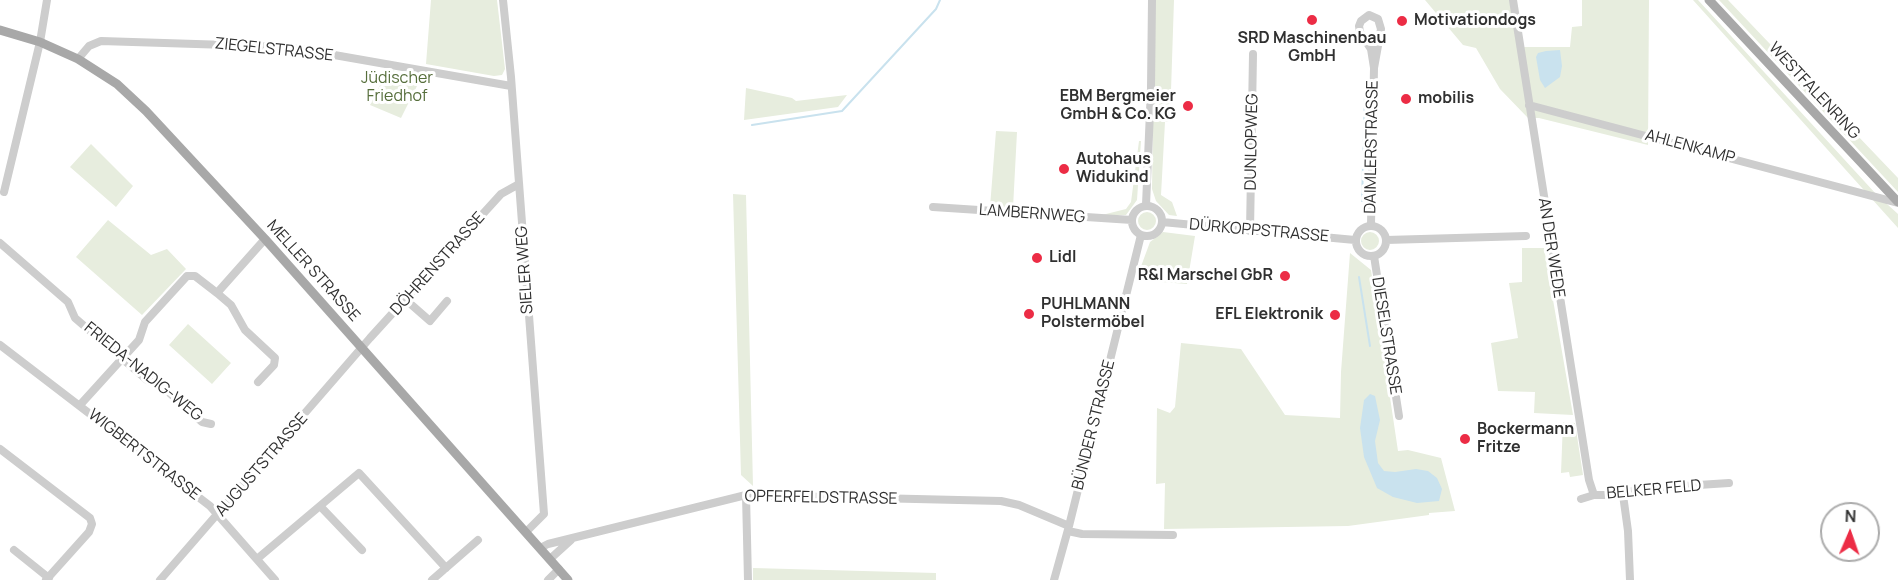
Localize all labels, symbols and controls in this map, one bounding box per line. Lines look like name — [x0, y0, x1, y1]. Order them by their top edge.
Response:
place label: Motivationdogs — [1414, 11, 1536, 31]
marker: SRD Maschinenbau GmbH — [1305, 13, 1319, 27]
marker: Motivationdogs — [1395, 14, 1409, 28]
place label: SRD Maschinenbau GmbH — [1237, 29, 1387, 67]
street label: ZIEGELSTRASSE — [214, 34, 334, 66]
street label: WESTFALENRING — [1764, 39, 1864, 143]
park label: Jüdischer Friedhof — [361, 69, 433, 107]
street label: DAIMLERSTRASSE — [1361, 80, 1383, 214]
place label: EBM Bergmeier GmbH & Co. KG — [1060, 87, 1176, 125]
place label: mobilis — [1418, 89, 1474, 109]
marker: mobilis — [1399, 92, 1413, 106]
street label: DUNLOPWEG — [1242, 93, 1262, 191]
marker: EBM Bergmeier GmbH & Co. KG — [1181, 99, 1195, 113]
street label: AHLENKAMP — [1643, 126, 1737, 168]
place label: Autohaus Widukind — [1076, 150, 1151, 188]
marker: Autohaus Widukind — [1057, 162, 1071, 176]
street label: AN DER WEDE — [1534, 196, 1568, 300]
street label: LAMBERNWEG — [978, 201, 1086, 227]
street label: DÖHRENSTRASSE — [387, 209, 489, 319]
street label: DÜRKOPPSTRASSE — [1188, 215, 1330, 247]
street label: MELLER STRASSE — [262, 216, 364, 326]
street label: SIELER WEG — [512, 225, 538, 315]
place label: Lidl — [1049, 248, 1076, 268]
marker: Lidl — [1030, 251, 1044, 265]
place label: R&I Marschel GbR — [1138, 266, 1273, 286]
marker: R&I Marschel GbR — [1278, 269, 1292, 283]
street label: DIESELSTRASSE — [1367, 276, 1405, 396]
place label: PUHLMANN Polstermöbel — [1041, 295, 1145, 333]
place label: EFL Elektronik — [1215, 305, 1323, 325]
marker: PUHLMANN Polstermöbel — [1022, 307, 1036, 321]
marker: EFL Elektronik — [1328, 308, 1342, 322]
street label: FRIEDA-NADIG-WEG — [80, 318, 206, 426]
street label: BÜNDER STRASSE — [1069, 358, 1119, 492]
street label: WIGBERTSTRASSE — [84, 405, 204, 505]
street label: AUGUSTSTRASSE — [212, 409, 312, 521]
place label: Bockermann Fritze — [1477, 420, 1574, 458]
marker: Bockermann Fritze — [1458, 432, 1472, 446]
street label: BELKER FELD — [1606, 476, 1702, 504]
street label: OPFERFELDSTRASSE — [744, 487, 898, 509]
north arrow — [1820, 502, 1880, 562]
text: N — [1844, 505, 1857, 527]

